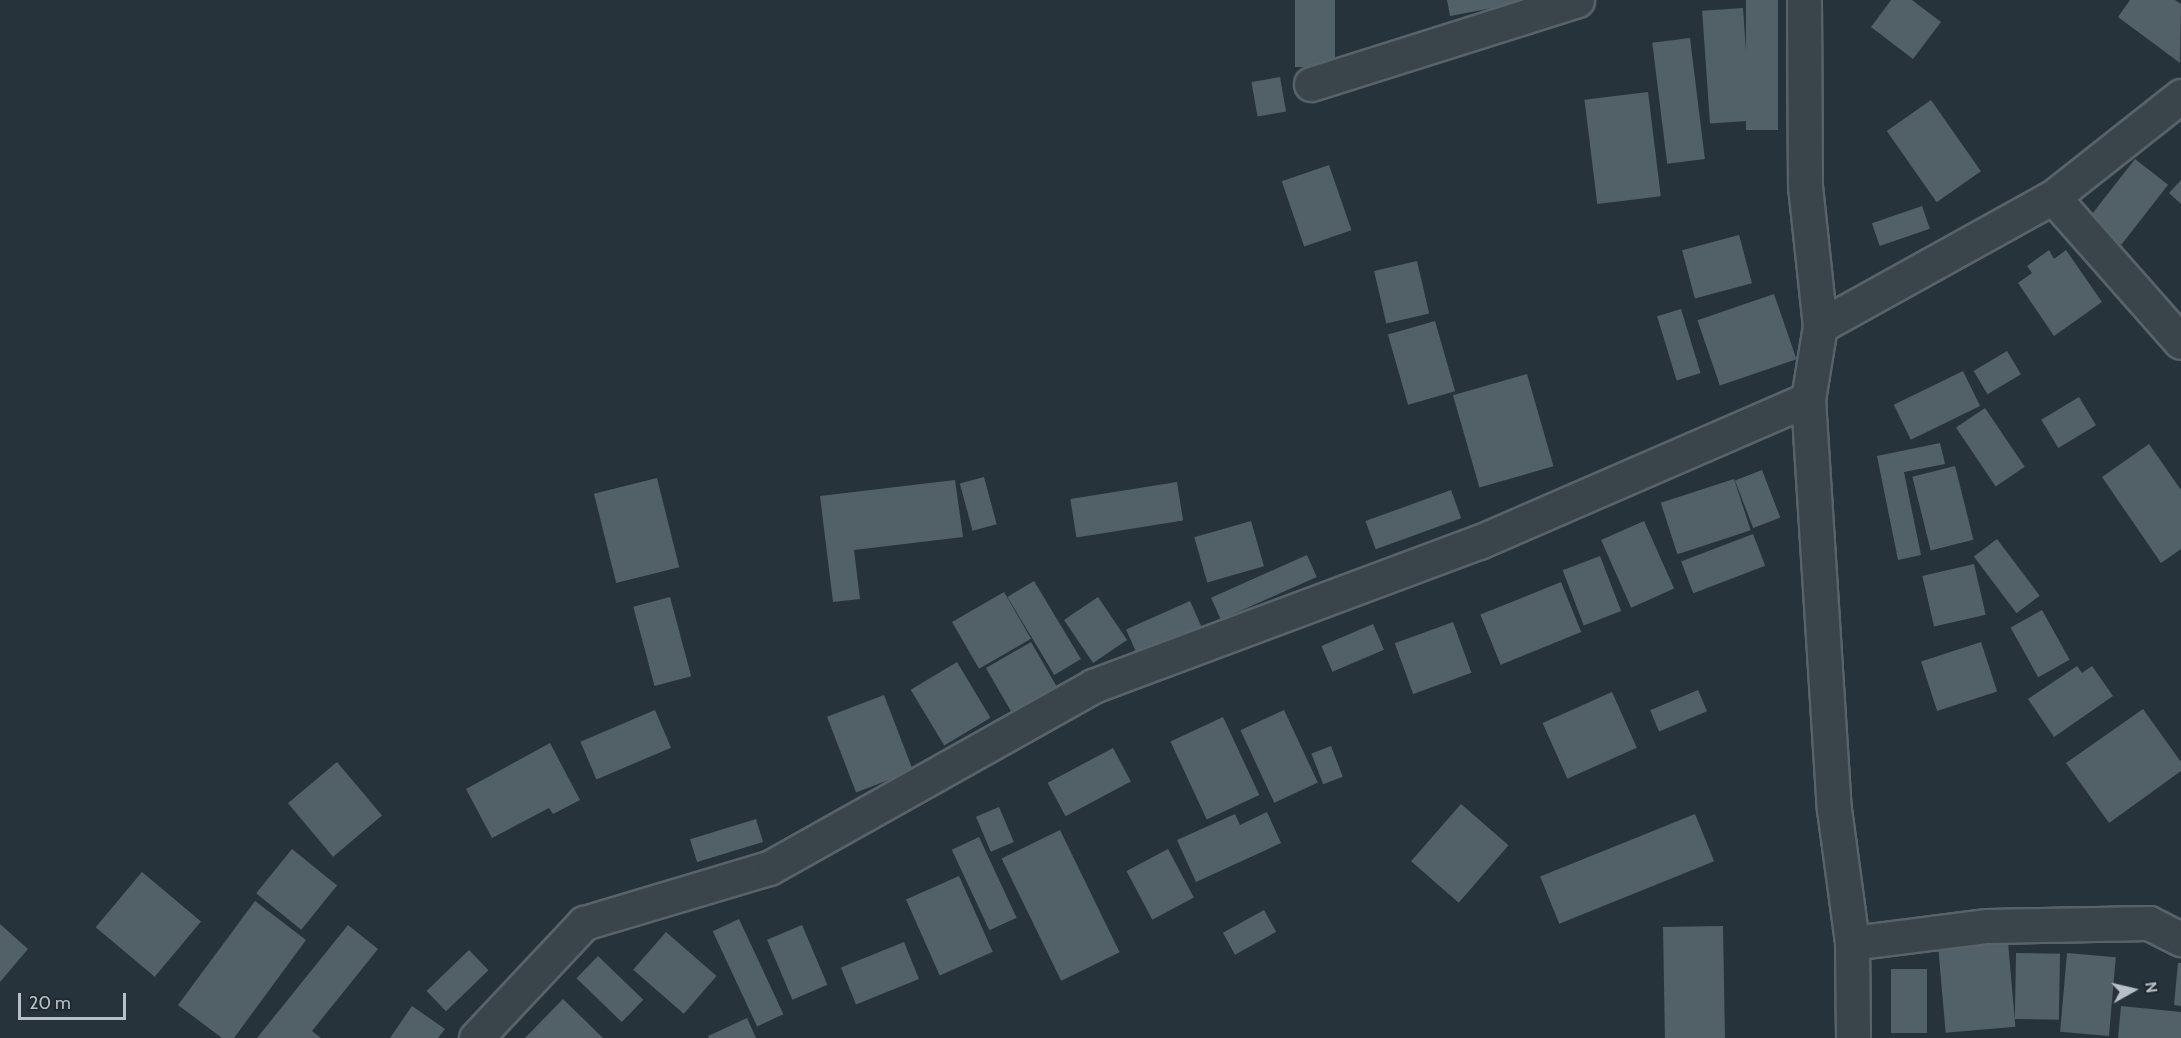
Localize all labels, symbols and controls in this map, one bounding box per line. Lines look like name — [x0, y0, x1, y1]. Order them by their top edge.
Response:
north arrow — [2103, 960, 2163, 1020]
scale bar — [21, 981, 129, 1019]
text: N — [2141, 981, 2162, 994]
text: 20 m — [29, 992, 71, 1014]

